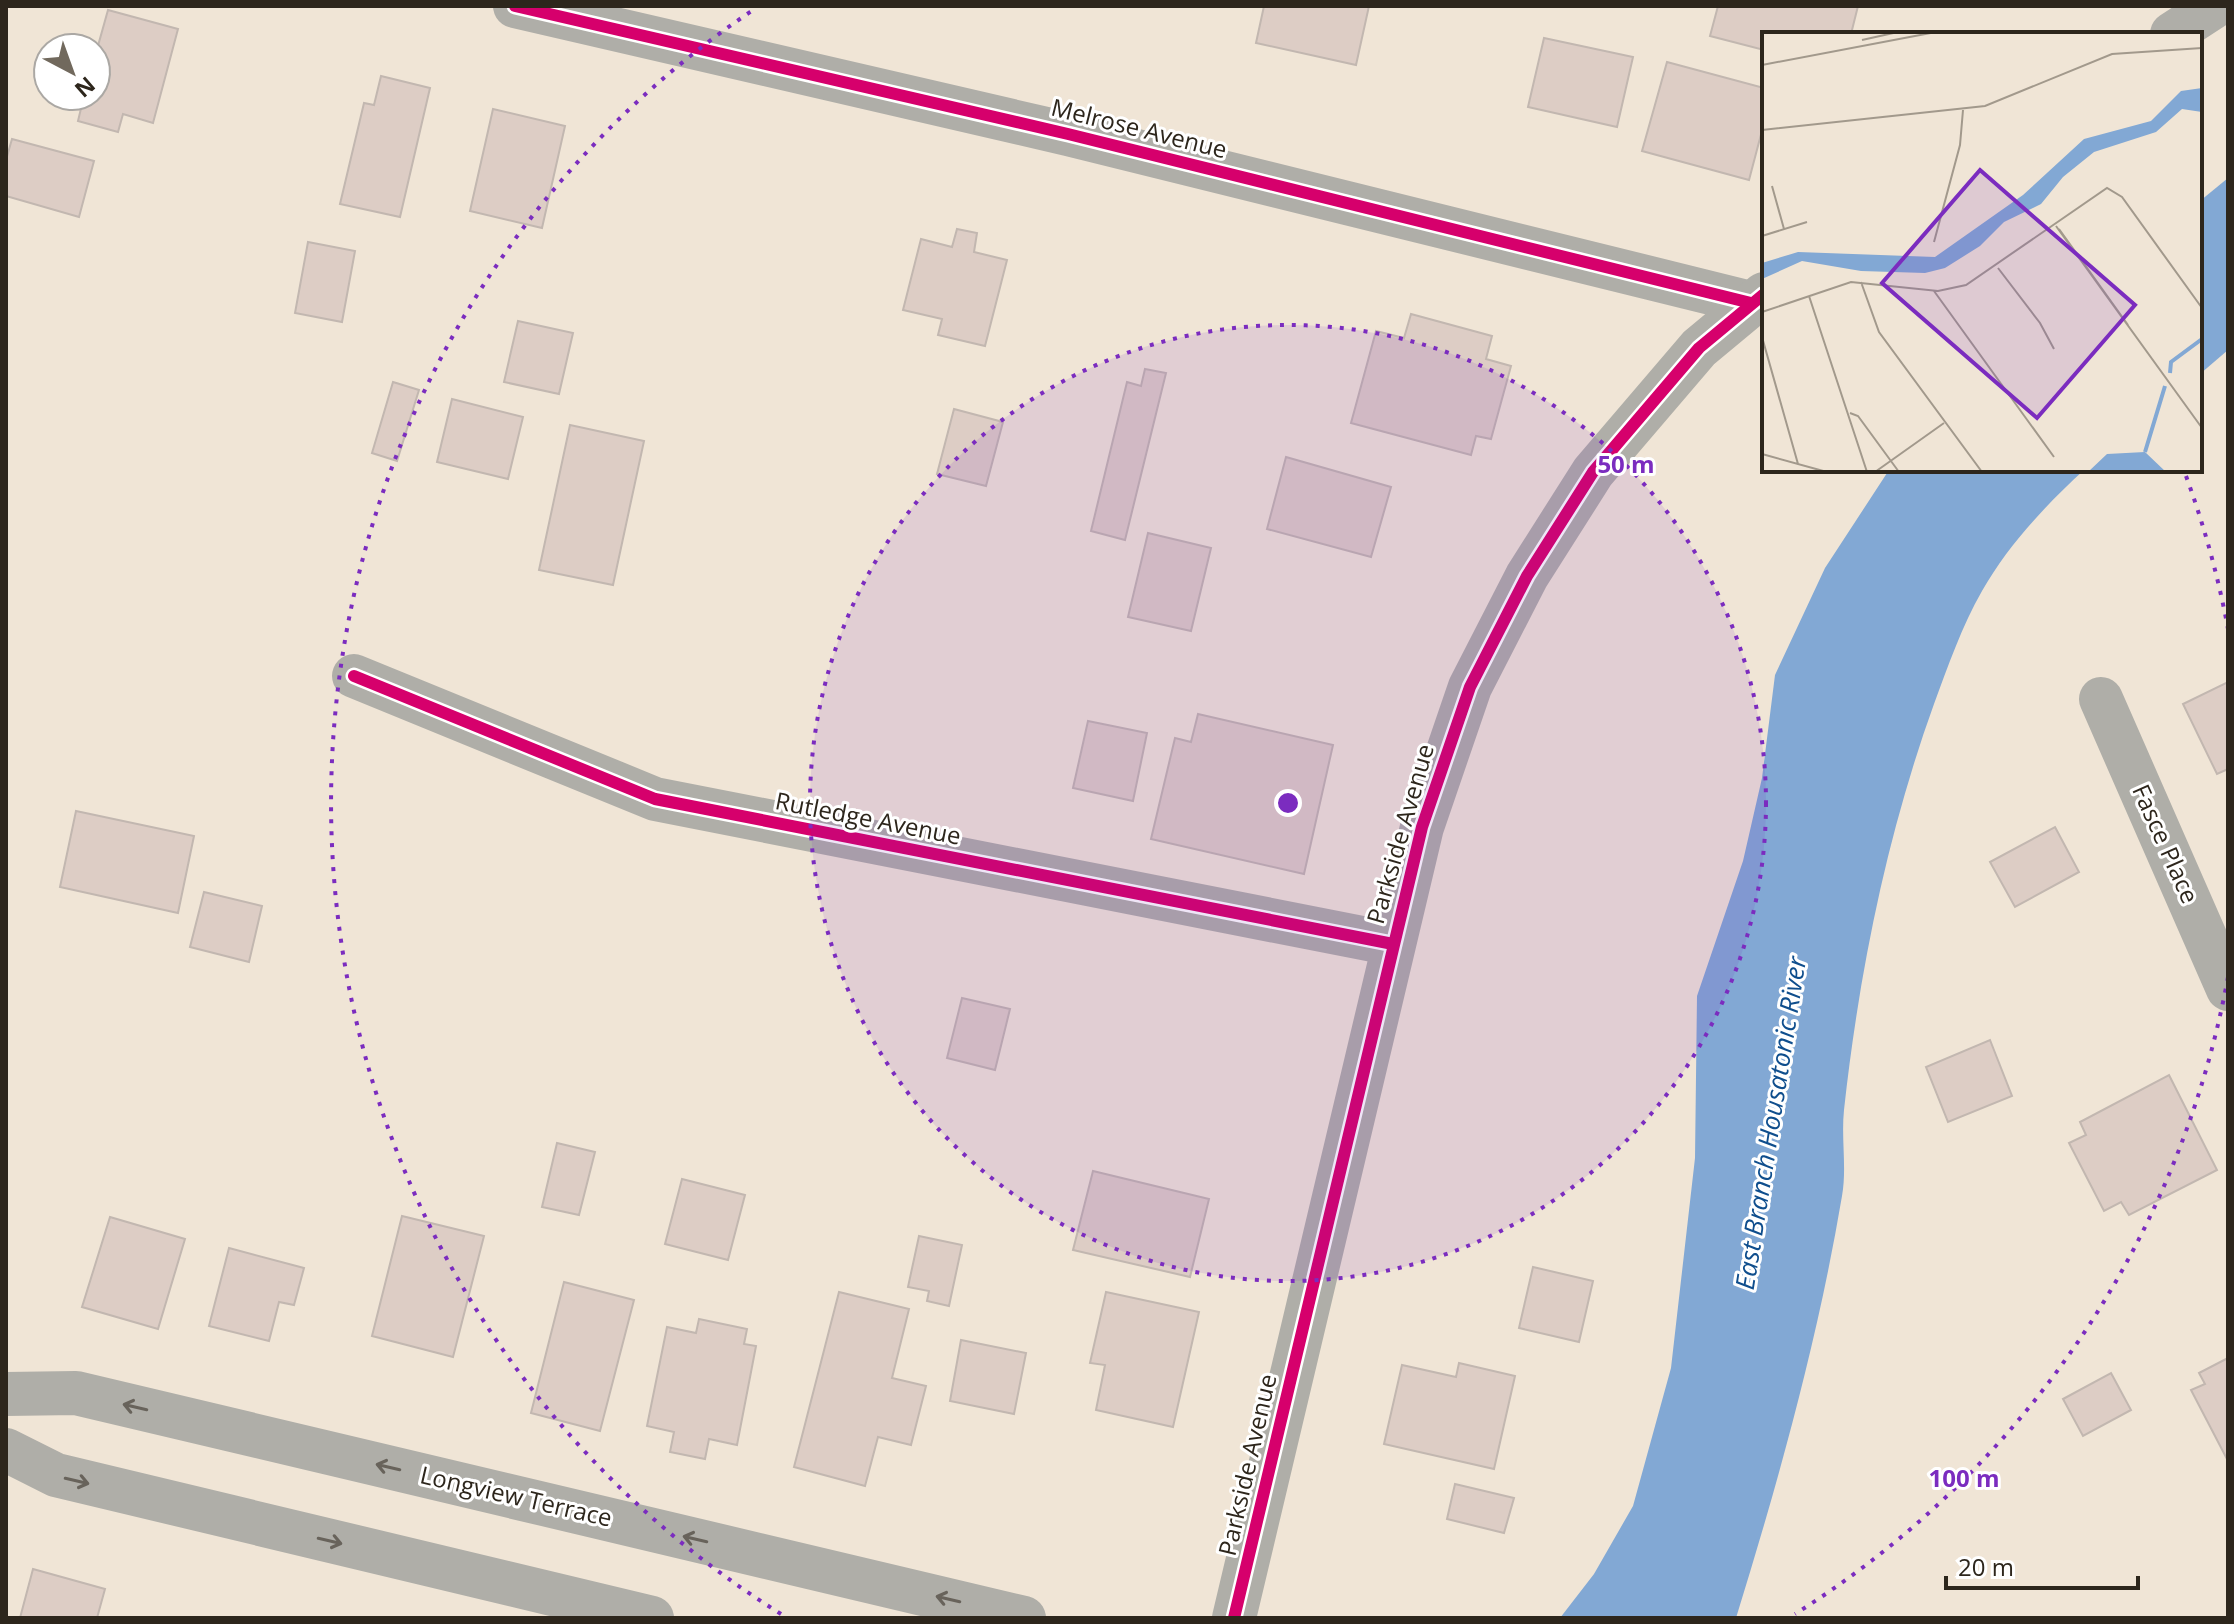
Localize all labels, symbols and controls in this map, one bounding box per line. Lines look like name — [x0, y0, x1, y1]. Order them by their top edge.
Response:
north arrow — [32, 32, 112, 112]
inset map — [1762, 32, 2202, 472]
text: N — [69, 71, 102, 105]
street label: Melrose Avenue — [1048, 90, 1231, 165]
text: 50 m — [1597, 447, 1655, 480]
street label: Parkside Avenue — [1358, 740, 1441, 927]
street label: Fasce Place — [2125, 779, 2207, 908]
street label: Rutledge Avenue — [773, 783, 964, 852]
centre of rings — [1274, 789, 1302, 817]
water label: East Branch Housatonic River — [1726, 952, 1814, 1292]
street label: Parkside Avenue — [1210, 1371, 1283, 1559]
one-way arrow — [122, 1399, 148, 1414]
street label: Longview Terrace — [417, 1457, 615, 1534]
one-way arrow — [375, 1458, 401, 1473]
text: 100 m — [1929, 1461, 1999, 1494]
one-way arrow — [64, 1474, 90, 1489]
one-way arrow — [683, 1531, 709, 1546]
one-way arrow — [317, 1534, 343, 1549]
scale bar — [1946, 1540, 2138, 1590]
text: 20 m — [1958, 1550, 2014, 1583]
one-way arrow — [936, 1591, 962, 1606]

